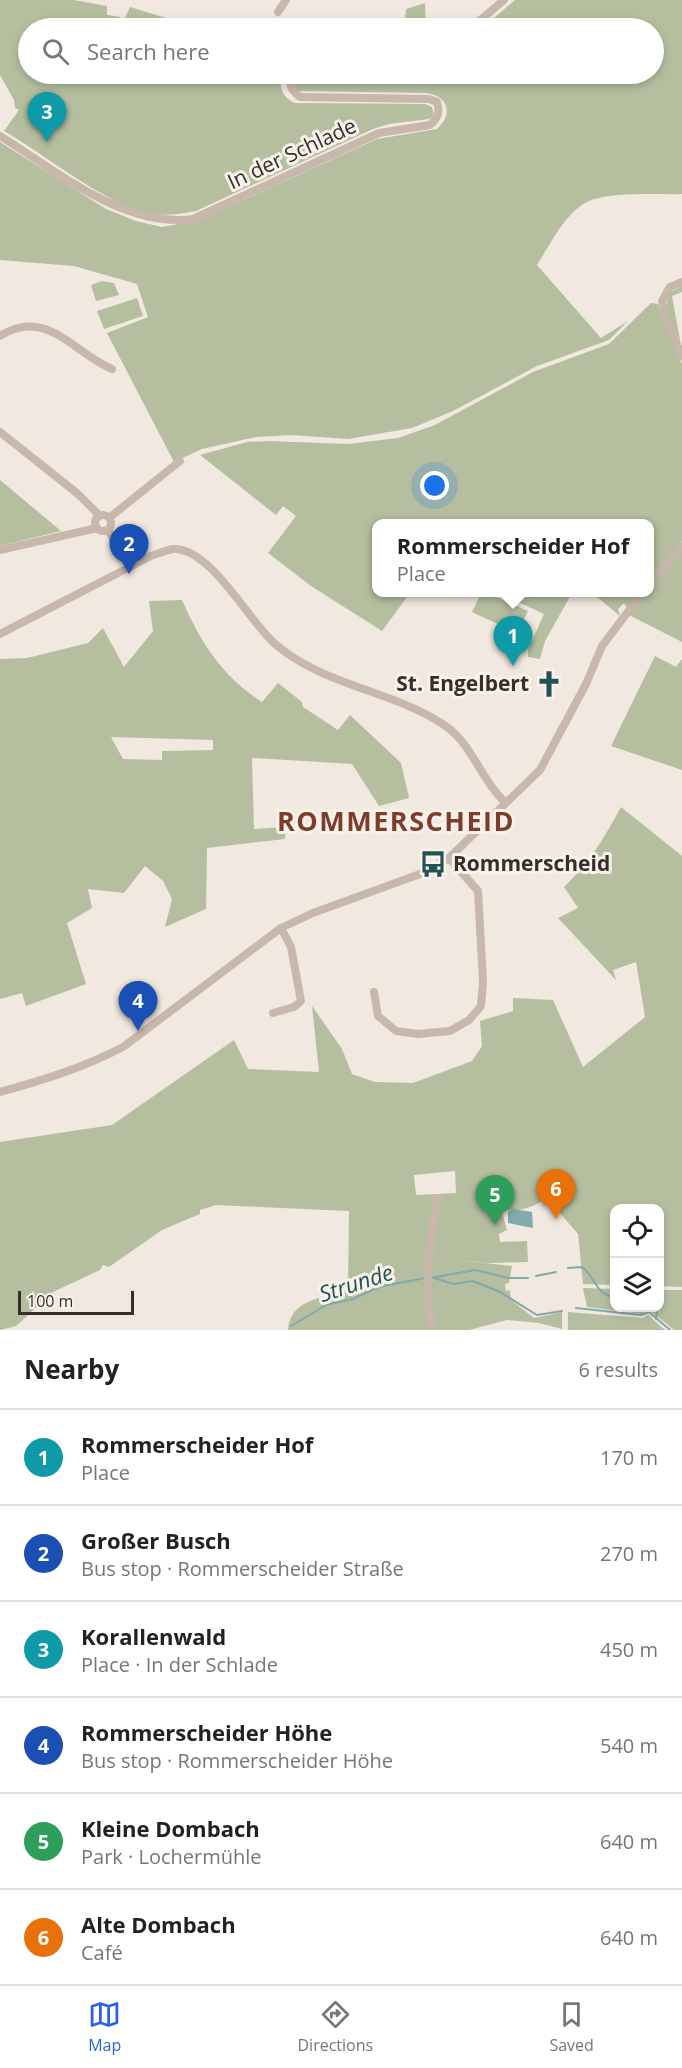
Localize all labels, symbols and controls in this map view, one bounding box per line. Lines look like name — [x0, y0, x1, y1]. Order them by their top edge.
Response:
search box — [18, 18, 664, 84]
icon: search — [39, 35, 72, 68]
text: Search here — [87, 36, 210, 66]
pin: 3 — [28, 92, 66, 142]
street label: In der Schlade — [223, 111, 360, 195]
your location — [420, 471, 449, 500]
popup — [372, 519, 654, 597]
pin: 2 — [110, 524, 148, 574]
text: Rommerscheider Hof — [397, 530, 629, 560]
text: Place — [397, 560, 446, 587]
pin: 1 — [494, 616, 532, 666]
place label: St. Engelbert — [396, 669, 529, 697]
church icon: St. Engelbert — [534, 669, 564, 699]
district label: ROMMERSCHEID — [277, 802, 515, 839]
bus stop icon: Rommerscheid — [418, 849, 448, 879]
place label: Rommerscheid — [453, 849, 610, 877]
pin: 4 — [118, 982, 158, 1031]
pin: 6 — [536, 1170, 576, 1219]
pin: 5 — [476, 1176, 514, 1225]
map controls — [610, 1204, 664, 1312]
button: locate — [610, 1204, 664, 1258]
water label: Strunde — [315, 1256, 397, 1308]
button: layers — [610, 1258, 664, 1312]
scale bar — [18, 1288, 134, 1316]
text: 100 m — [27, 1290, 73, 1312]
text: Nearby — [24, 1351, 119, 1387]
text: 6 results — [578, 1356, 658, 1383]
text: Rommerscheider Hof — [81, 1429, 313, 1459]
text: 1 — [38, 1444, 49, 1471]
text: 170 m — [600, 1444, 658, 1471]
text: Place — [81, 1459, 130, 1486]
text: Großer Busch — [81, 1525, 231, 1555]
text: 2 — [38, 1540, 49, 1567]
text: 270 m — [600, 1540, 658, 1567]
text: Bus stop · Rommerscheider Straße — [81, 1555, 404, 1582]
text: Korallenwald — [81, 1621, 226, 1651]
text: 3 — [38, 1636, 49, 1663]
text: 450 m — [600, 1636, 658, 1663]
text: Place · In der Schlade — [81, 1651, 278, 1678]
text: Rommerscheider Höhe — [81, 1717, 332, 1747]
text: 4 — [38, 1732, 49, 1759]
text: 540 m — [600, 1732, 658, 1759]
text: Bus stop · Rommerscheider Höhe — [81, 1747, 393, 1774]
text: Kleine Dombach — [81, 1813, 260, 1843]
text: 5 — [38, 1828, 49, 1855]
text: 640 m — [600, 1828, 658, 1855]
text: Park · Lochermühle — [81, 1843, 262, 1870]
text: Alte Dombach — [81, 1909, 236, 1939]
text: 6 — [38, 1924, 49, 1951]
text: 640 m — [600, 1924, 658, 1951]
text: Café — [81, 1939, 123, 1966]
tab: Map — [88, 1998, 121, 2056]
tab: Directions — [298, 1998, 373, 2056]
tab: Saved — [549, 1998, 594, 2056]

